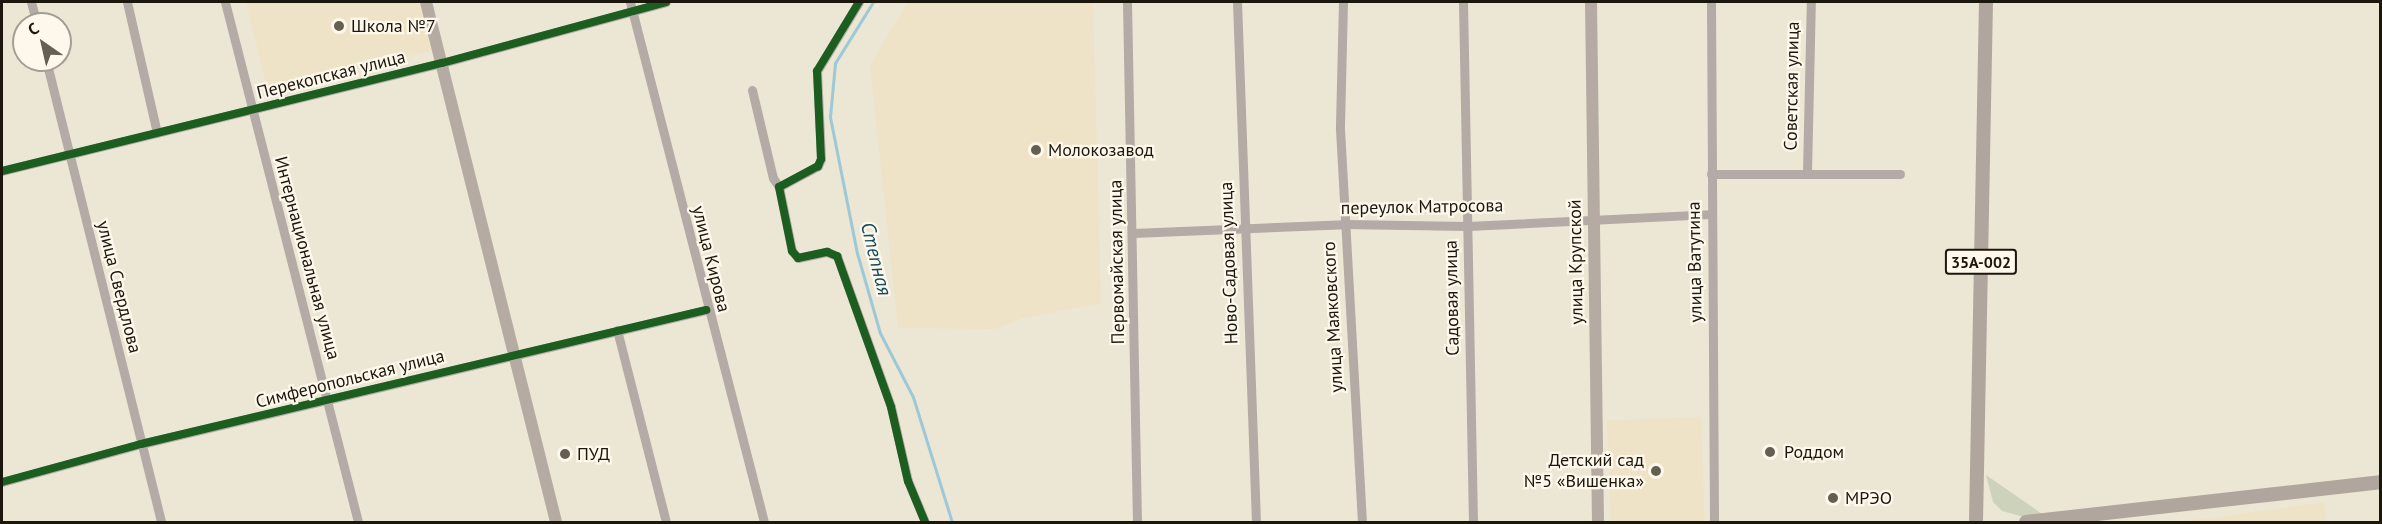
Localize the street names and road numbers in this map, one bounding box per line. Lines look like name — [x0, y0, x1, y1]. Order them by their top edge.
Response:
street label: Советская улица — [1780, 21, 1804, 151]
street label: Перекопская улица — [254, 46, 408, 104]
street label: Интернациональная улица — [269, 154, 345, 362]
street label: Первомайская улица — [1105, 180, 1129, 344]
street label: Ново-Садовая улица — [1215, 181, 1243, 345]
street label: переулок Матросова — [1341, 195, 1503, 219]
street label: улица Крупской — [1564, 199, 1588, 325]
street label: улица Ватутина — [1683, 201, 1707, 323]
street label: улица Кирова — [687, 204, 735, 314]
street label: улица Свердлова — [92, 219, 146, 355]
street label: Садовая улица — [1440, 240, 1464, 356]
street label: улица Маяковского — [1318, 241, 1348, 393]
road number: 35А-002 — [1944, 249, 2018, 275]
street label: Симферопольская улица — [253, 345, 447, 413]

